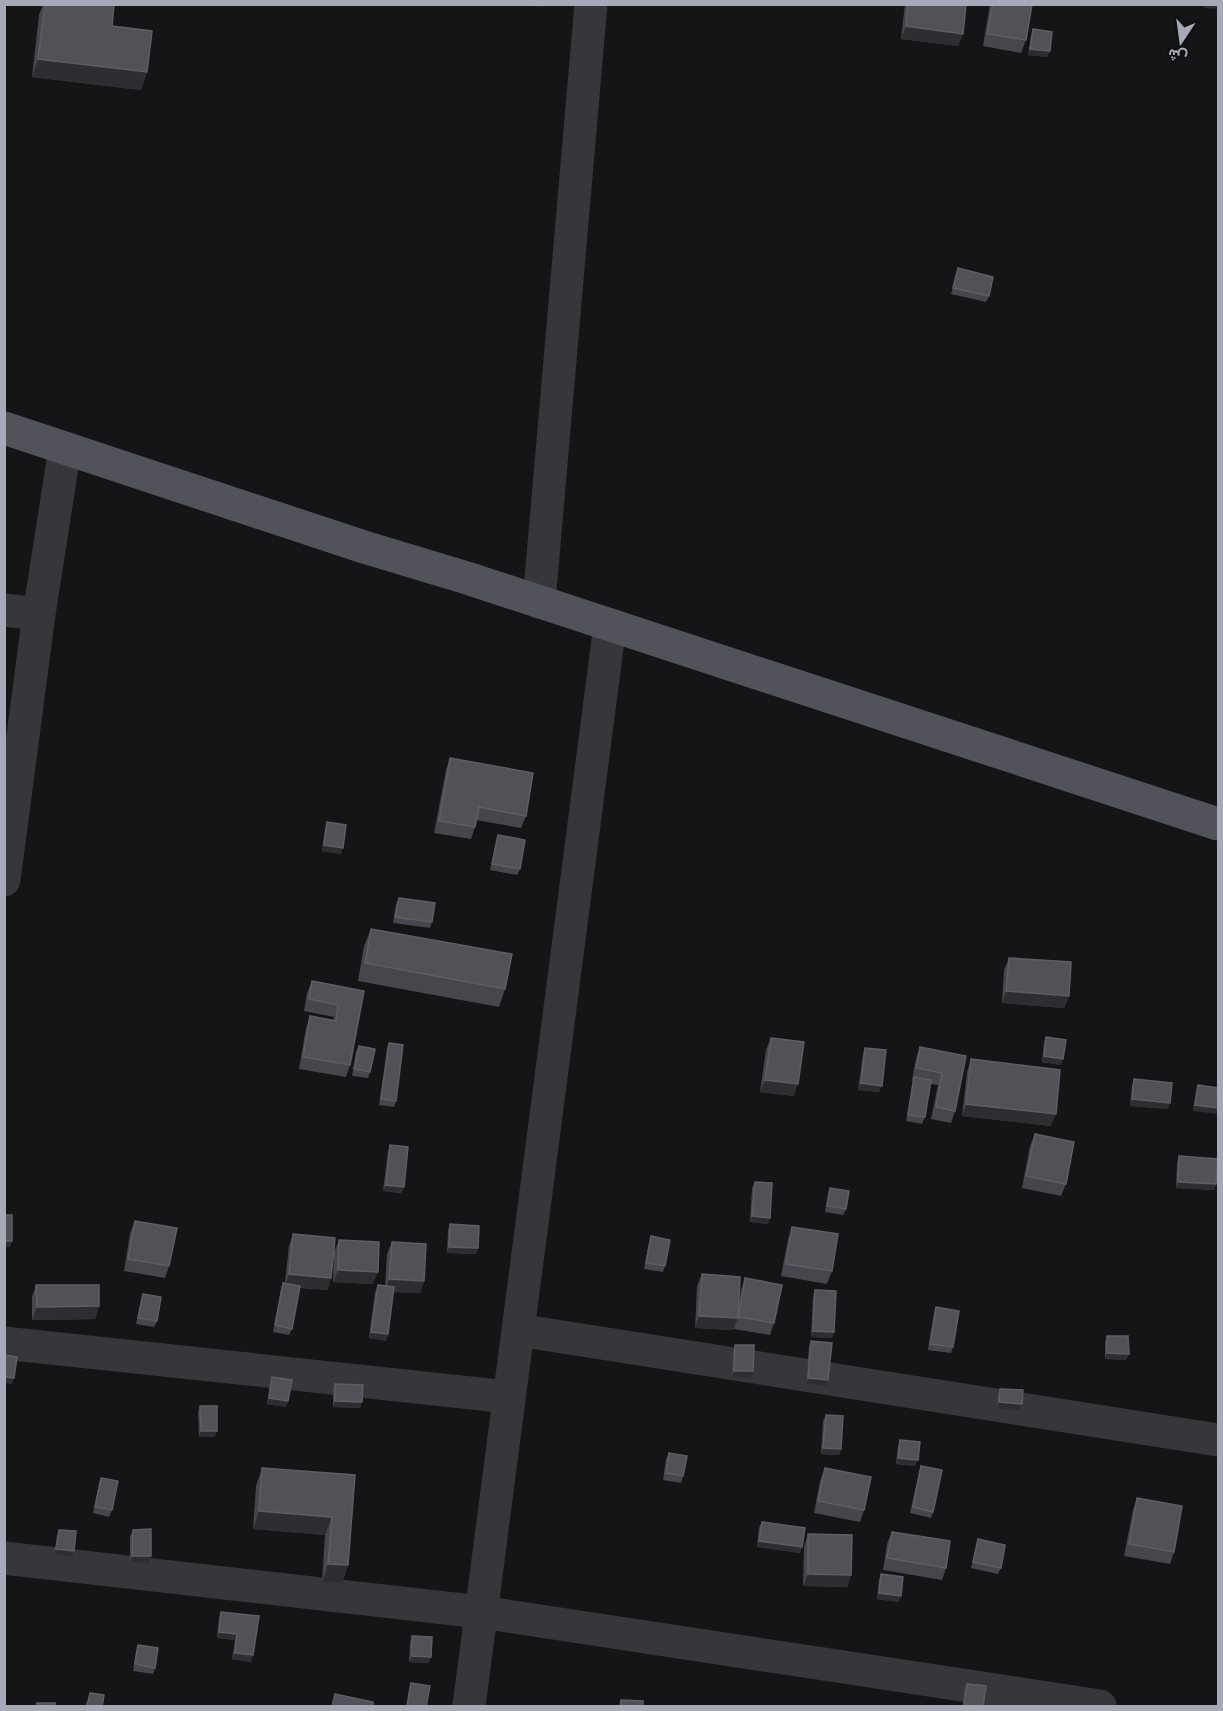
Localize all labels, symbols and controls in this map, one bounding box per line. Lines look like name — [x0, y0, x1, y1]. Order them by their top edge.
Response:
north arrow — [1151, 12, 1211, 72]
text: ش — [1166, 45, 1189, 68]

